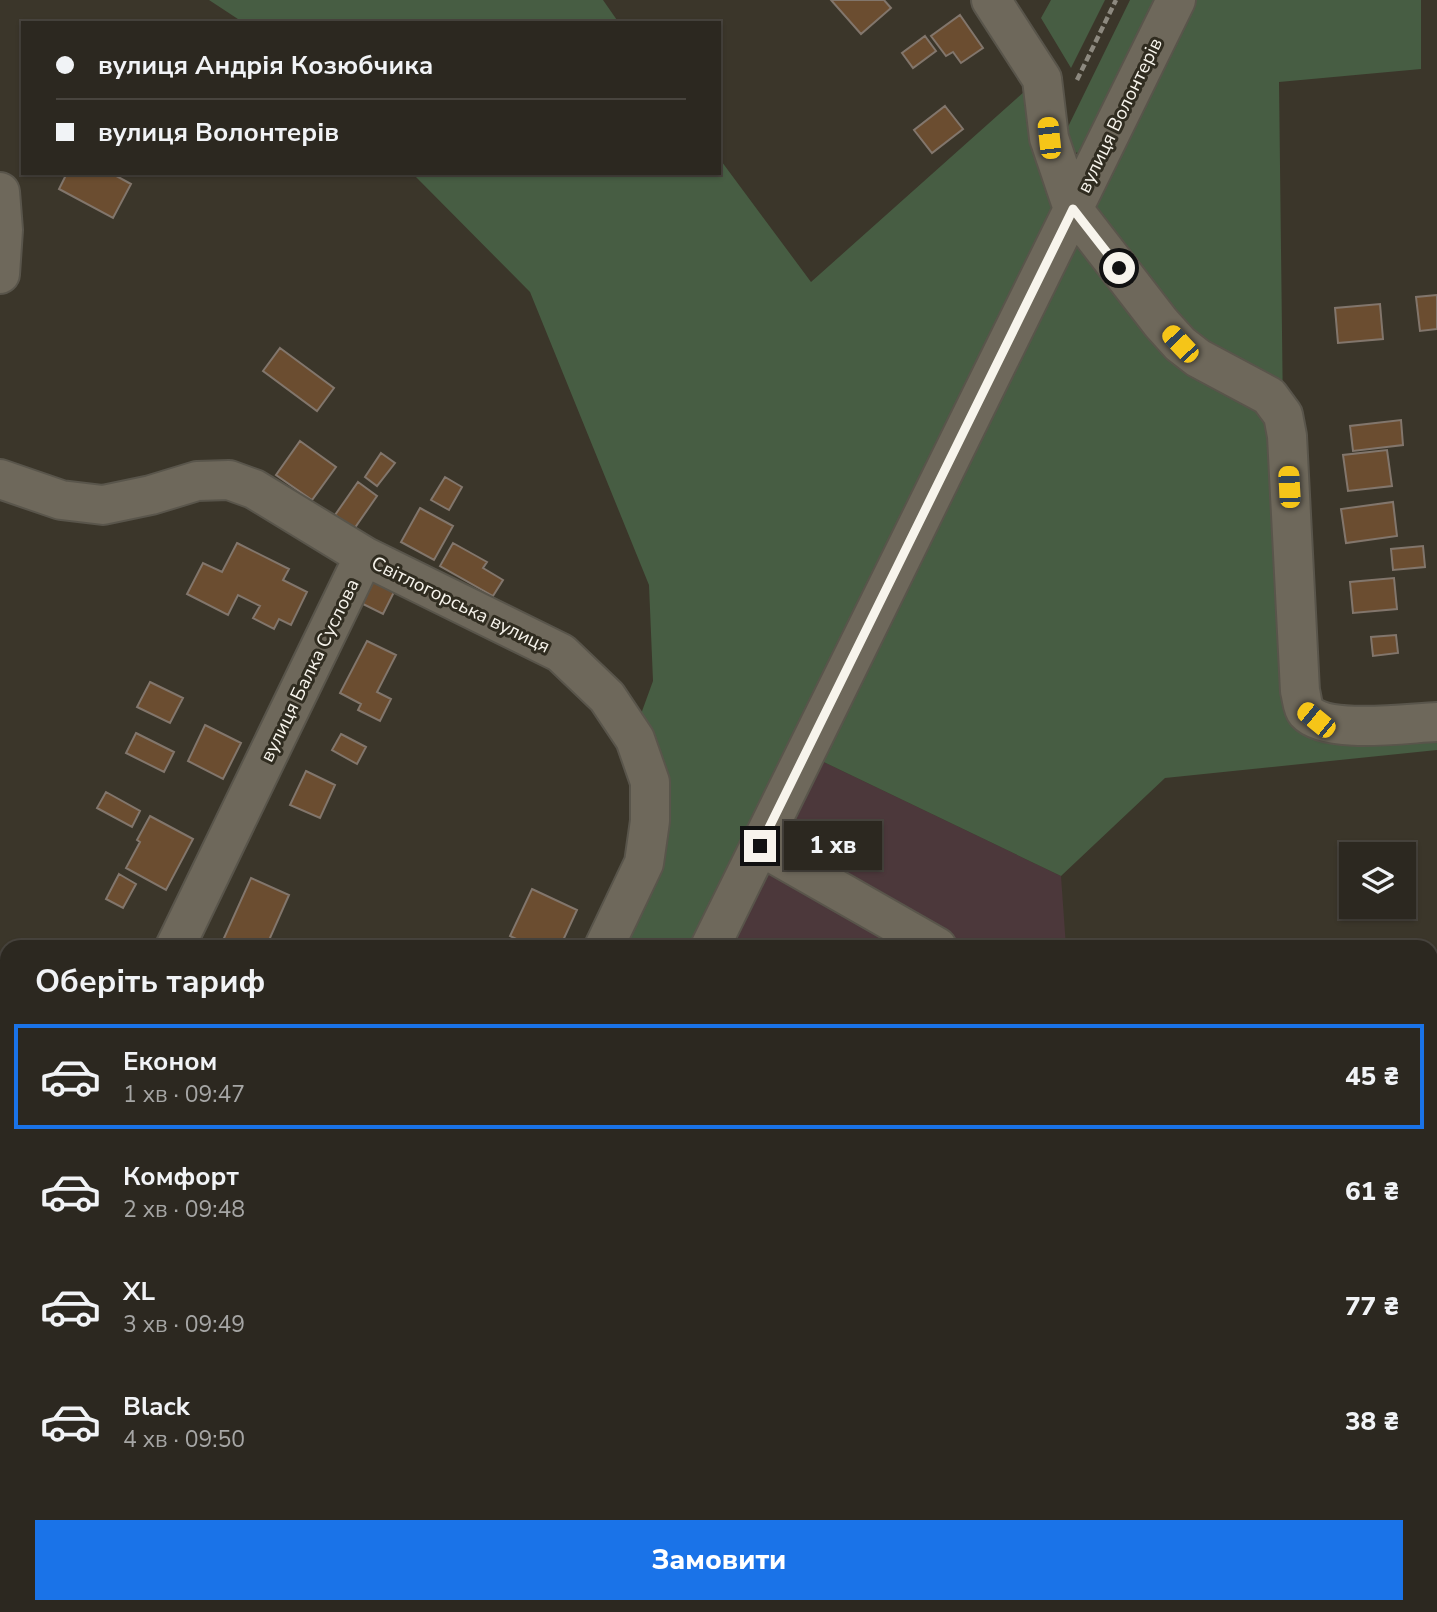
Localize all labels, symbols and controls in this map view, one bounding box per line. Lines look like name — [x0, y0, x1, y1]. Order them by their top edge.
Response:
street label: вулиця Волонтерів — [1071, 34, 1169, 197]
text: вулиця Андрія Козюбчика — [98, 48, 433, 83]
text: вулиця Волонтерів — [98, 115, 339, 150]
car — [1037, 116, 1062, 160]
route start — [1103, 252, 1135, 284]
car — [1158, 321, 1203, 367]
car — [1278, 465, 1301, 509]
street label: Світлогорська вулиця — [367, 550, 554, 660]
street label: вулиця Балка Суслова — [254, 575, 366, 766]
car — [1294, 699, 1339, 741]
callout: 1 хв — [784, 822, 882, 870]
route end — [744, 830, 776, 862]
text: 1 хв — [810, 830, 856, 861]
map controls — [1339, 842, 1416, 919]
button: layers — [1339, 842, 1416, 919]
text: Оберіть тариф — [35, 960, 265, 1003]
text: Економ — [123, 1044, 217, 1079]
icon: car — [39, 1045, 102, 1108]
text: 45 ₴ — [1345, 1059, 1399, 1094]
text: 1 хв · 09:47 — [123, 1079, 245, 1110]
text: Комфорт — [123, 1159, 239, 1194]
icon: car — [39, 1160, 102, 1223]
text: 61 ₴ — [1345, 1174, 1399, 1209]
text: 2 хв · 09:48 — [123, 1194, 245, 1225]
text: XL — [123, 1274, 155, 1309]
icon: car — [39, 1275, 102, 1338]
text: 77 ₴ — [1345, 1289, 1399, 1324]
text: 3 хв · 09:49 — [123, 1309, 245, 1340]
text: Black — [123, 1389, 190, 1424]
icon: car — [39, 1390, 102, 1453]
text: 38 ₴ — [1345, 1404, 1399, 1439]
text: 4 хв · 09:50 — [123, 1424, 245, 1455]
button: Замовити — [35, 1520, 1403, 1600]

